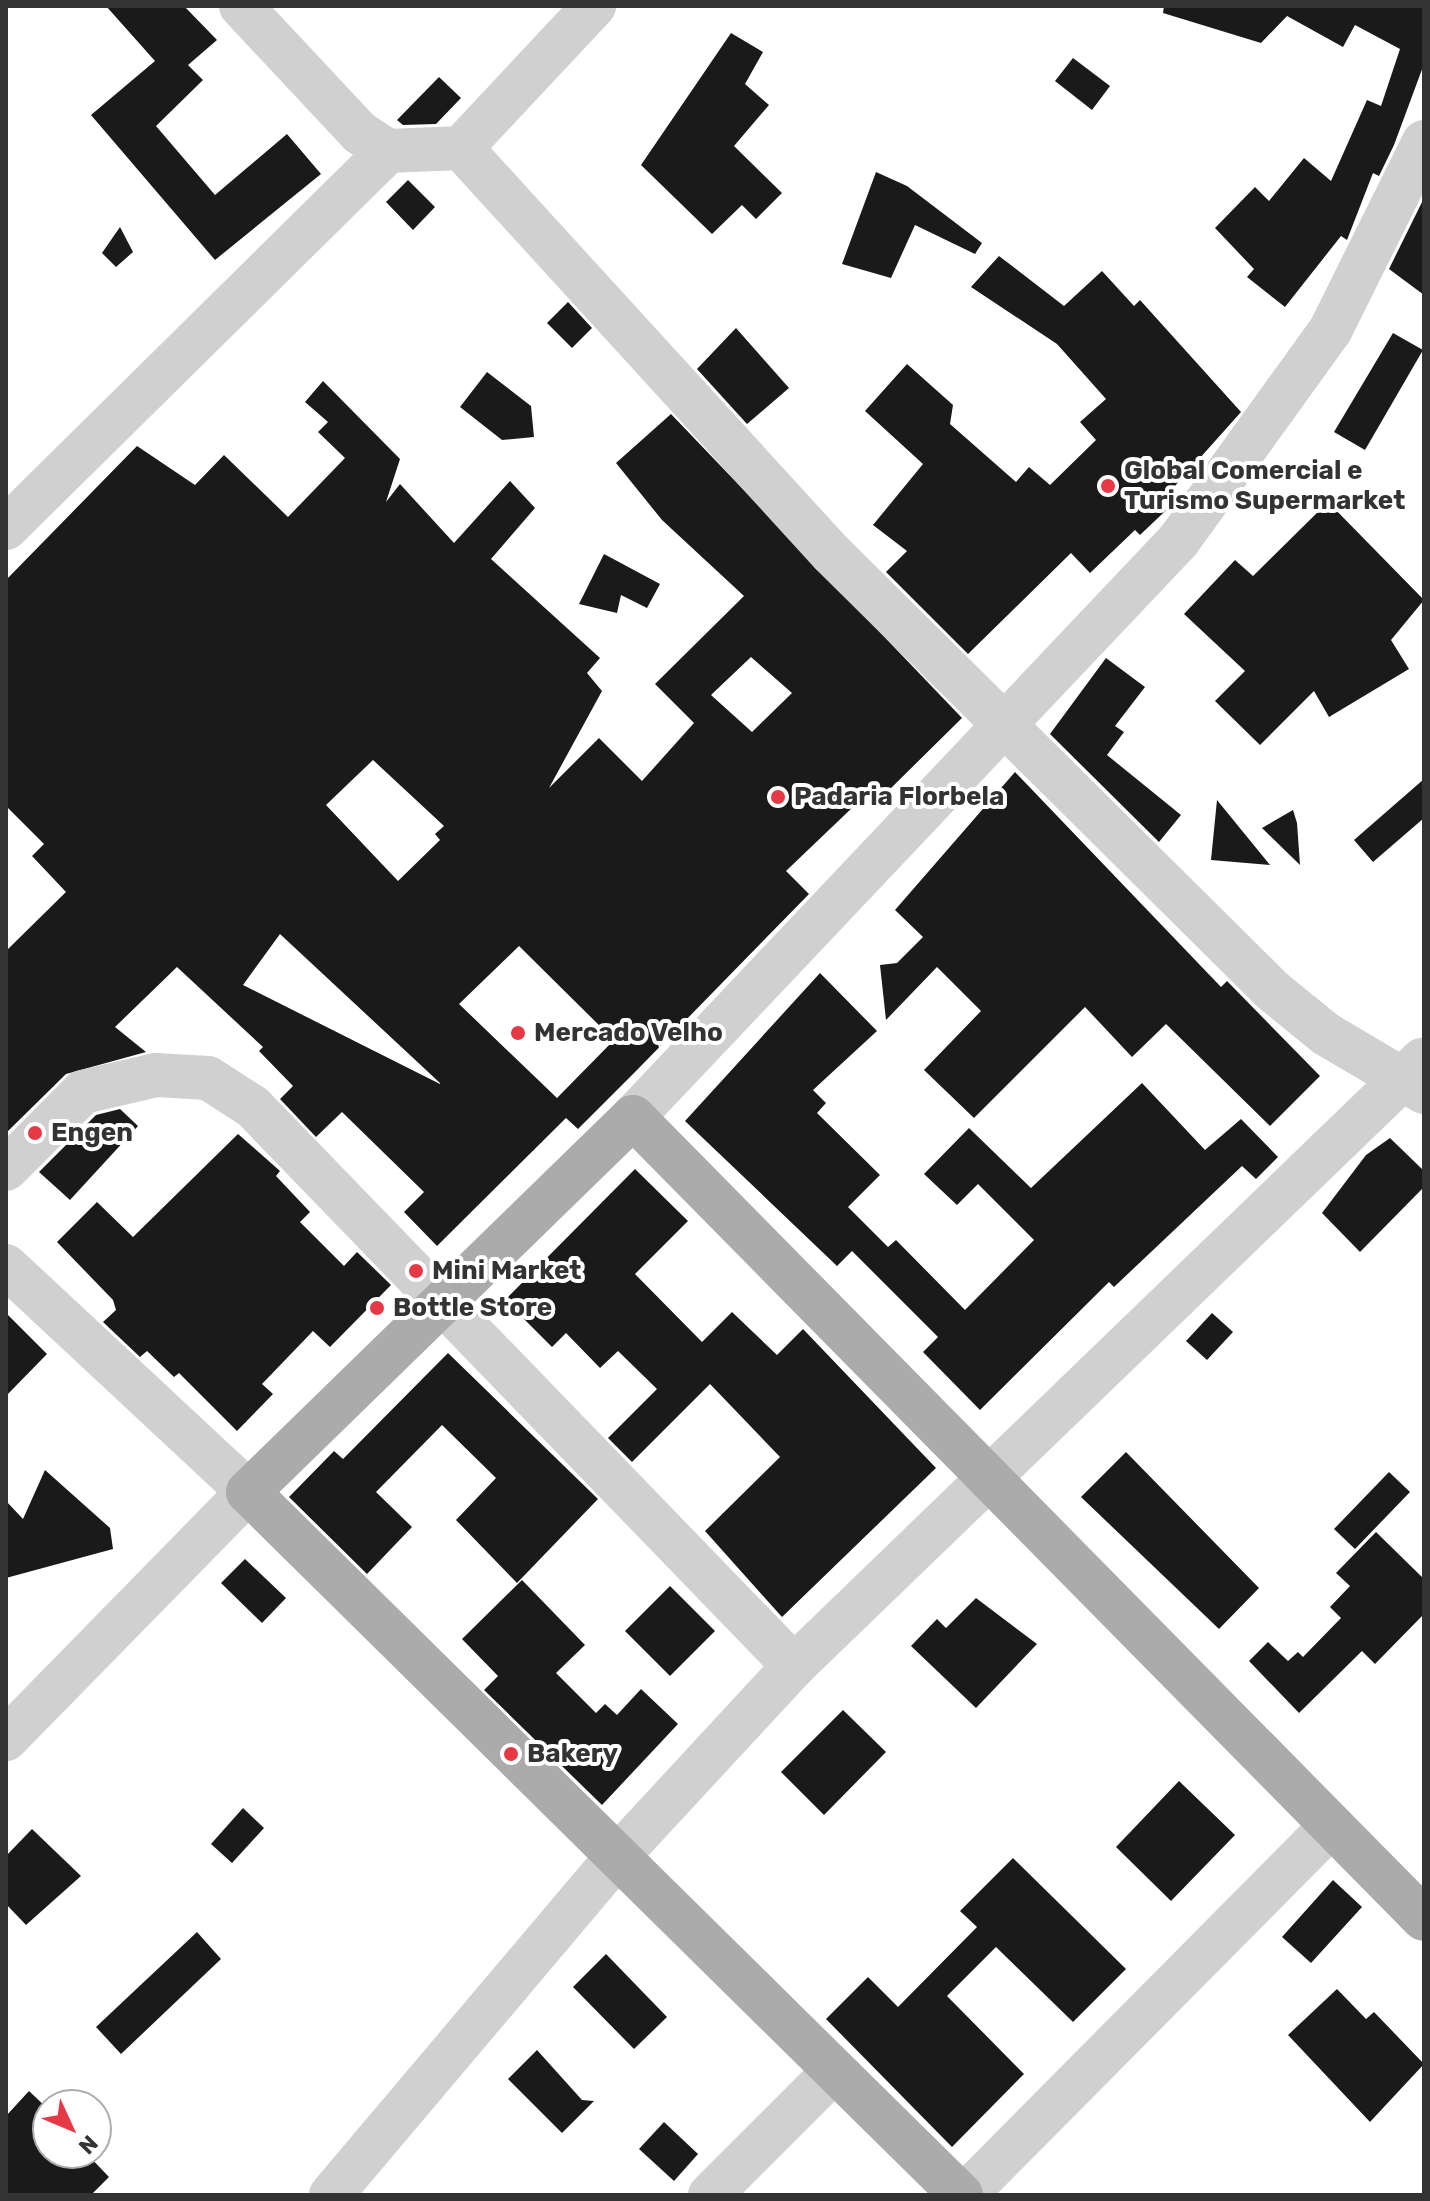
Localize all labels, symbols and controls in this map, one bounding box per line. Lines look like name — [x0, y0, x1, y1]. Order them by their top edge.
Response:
place label: Global Comercial e Turismo Supermarket — [1124, 455, 1405, 516]
marker: Global Comercial e Turismo Supermarket — [1099, 477, 1117, 495]
place label: Padaria Florbela — [794, 781, 1004, 813]
marker: Padaria Florbela — [769, 788, 787, 806]
place label: Mercado Velho — [534, 1017, 723, 1049]
marker: Mercado Velho — [509, 1024, 527, 1042]
place label: Engen — [51, 1117, 133, 1149]
marker: Engen — [26, 1124, 44, 1142]
place label: Mini Market — [432, 1255, 581, 1287]
marker: Mini Market — [407, 1262, 425, 1280]
place label: Bottle Store — [393, 1292, 552, 1324]
marker: Bottle Store — [368, 1299, 386, 1317]
place label: Bakery — [527, 1738, 618, 1770]
marker: Bakery — [502, 1745, 520, 1763]
north arrow — [32, 2089, 112, 2169]
text: N — [73, 2130, 103, 2160]

